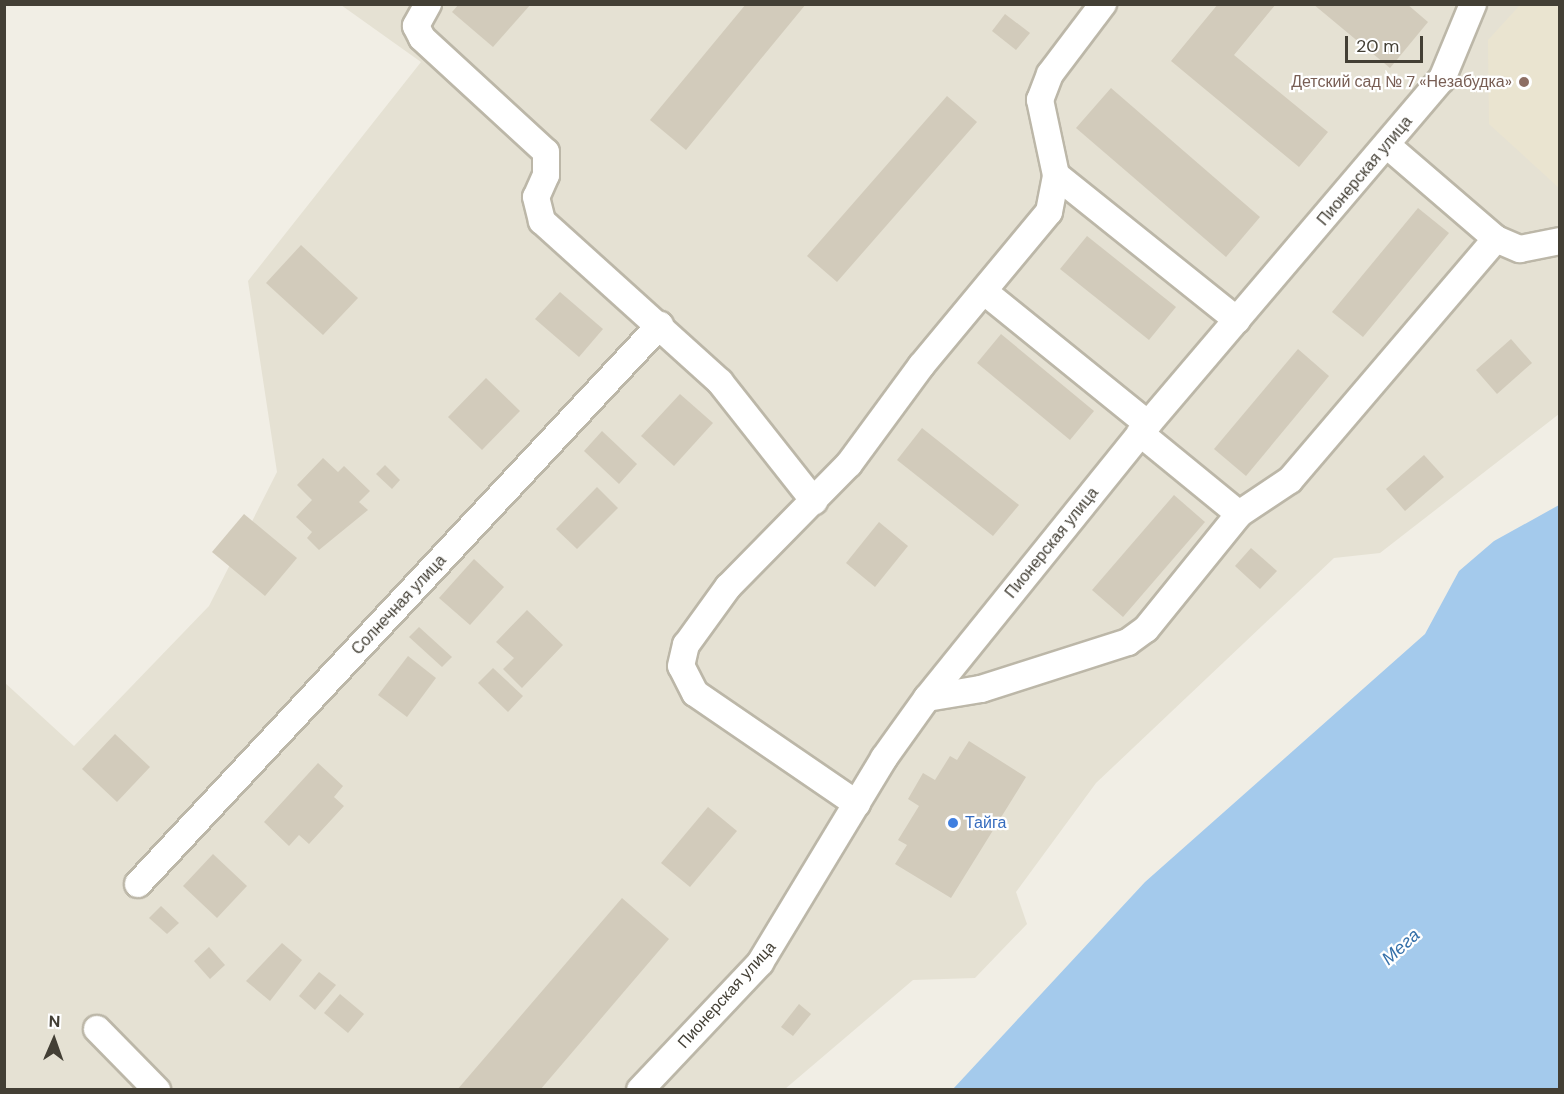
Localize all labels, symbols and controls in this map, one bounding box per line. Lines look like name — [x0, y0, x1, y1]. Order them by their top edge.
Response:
scale bar — [1348, 24, 1426, 62]
text: 20 m — [1356, 34, 1399, 58]
place label: Детский сад № 7 «Незабудка» — [1291, 72, 1512, 92]
marker: Детский сад № 7 «Незабудка» — [1517, 75, 1531, 89]
street label: Пионерская улица — [1314, 112, 1416, 230]
street label: Пионерская улица — [1001, 484, 1103, 602]
street label: Солнечная улица — [348, 551, 450, 659]
place label: Тайга — [965, 813, 1006, 833]
marker: Тайга — [946, 816, 960, 830]
water label: Мега — [1378, 924, 1424, 970]
street label: Пионерская улица — [674, 938, 780, 1052]
north arrow — [24, 1010, 84, 1070]
text: N — [48, 1011, 61, 1032]

